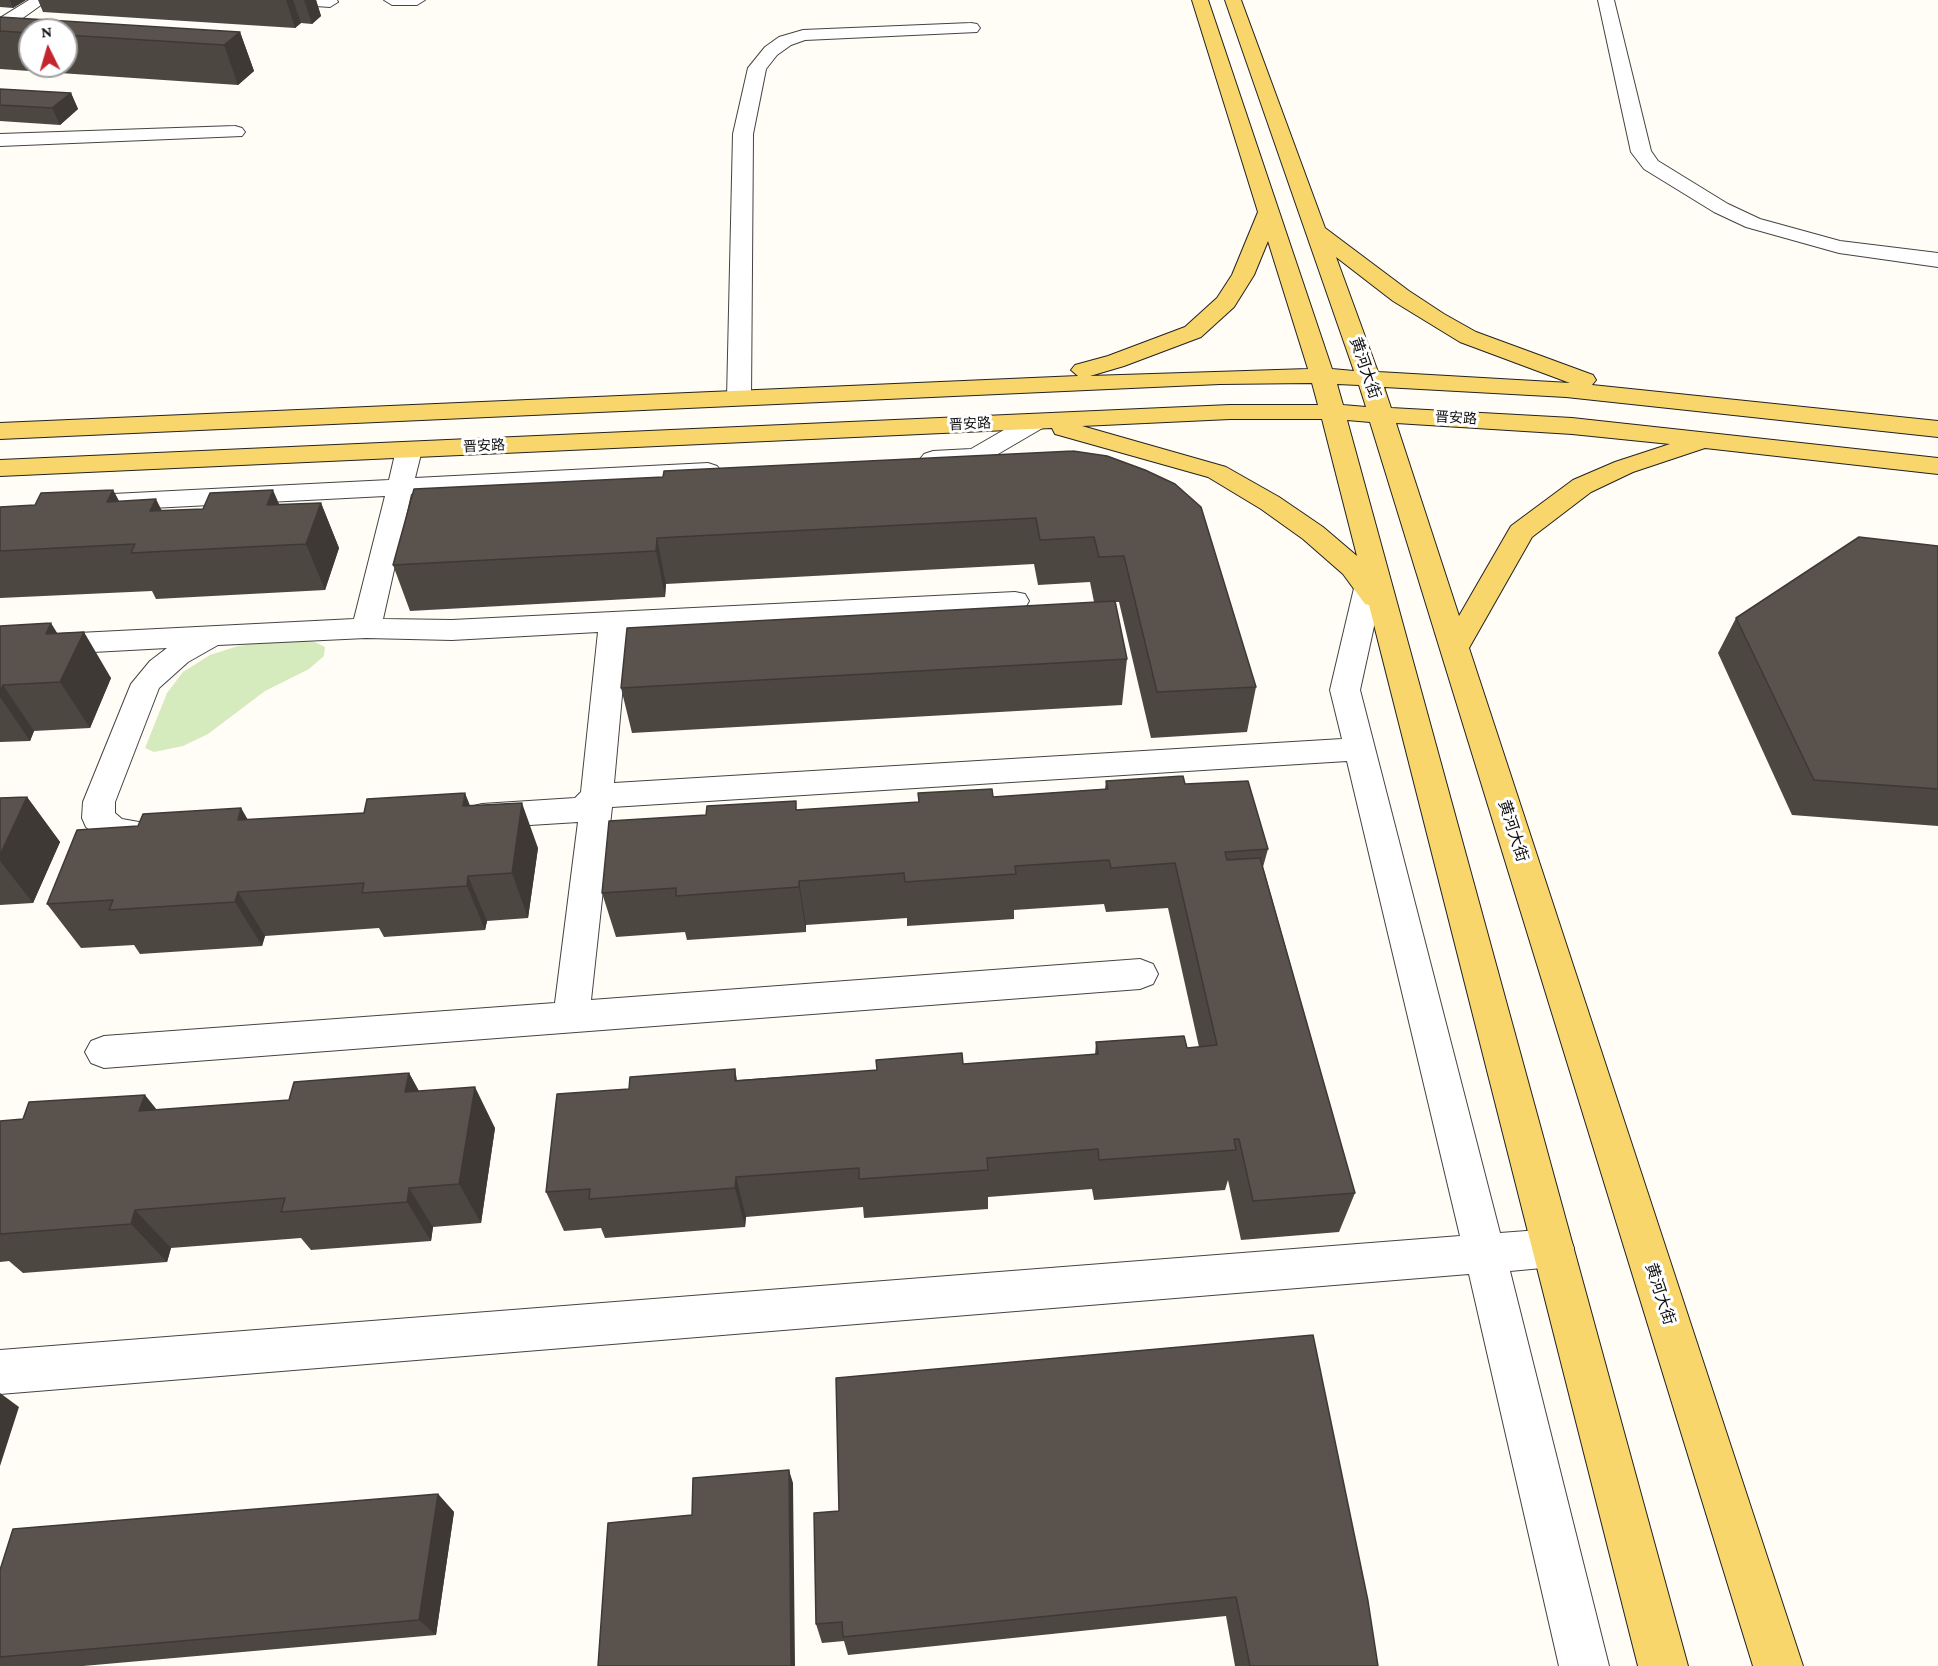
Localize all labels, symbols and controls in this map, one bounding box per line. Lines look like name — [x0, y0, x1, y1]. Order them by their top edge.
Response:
north arrow — [18, 18, 78, 78]
text: N — [40, 23, 53, 41]
street label: 黄河大街 — [1346, 335, 1384, 401]
street label: 晋安路 — [1435, 409, 1477, 427]
street label: 晋安路 — [949, 415, 991, 433]
street label: 晋安路 — [463, 437, 505, 455]
street label: 黄河大街 — [1494, 798, 1532, 864]
street label: 黄河大街 — [1641, 1261, 1679, 1327]

